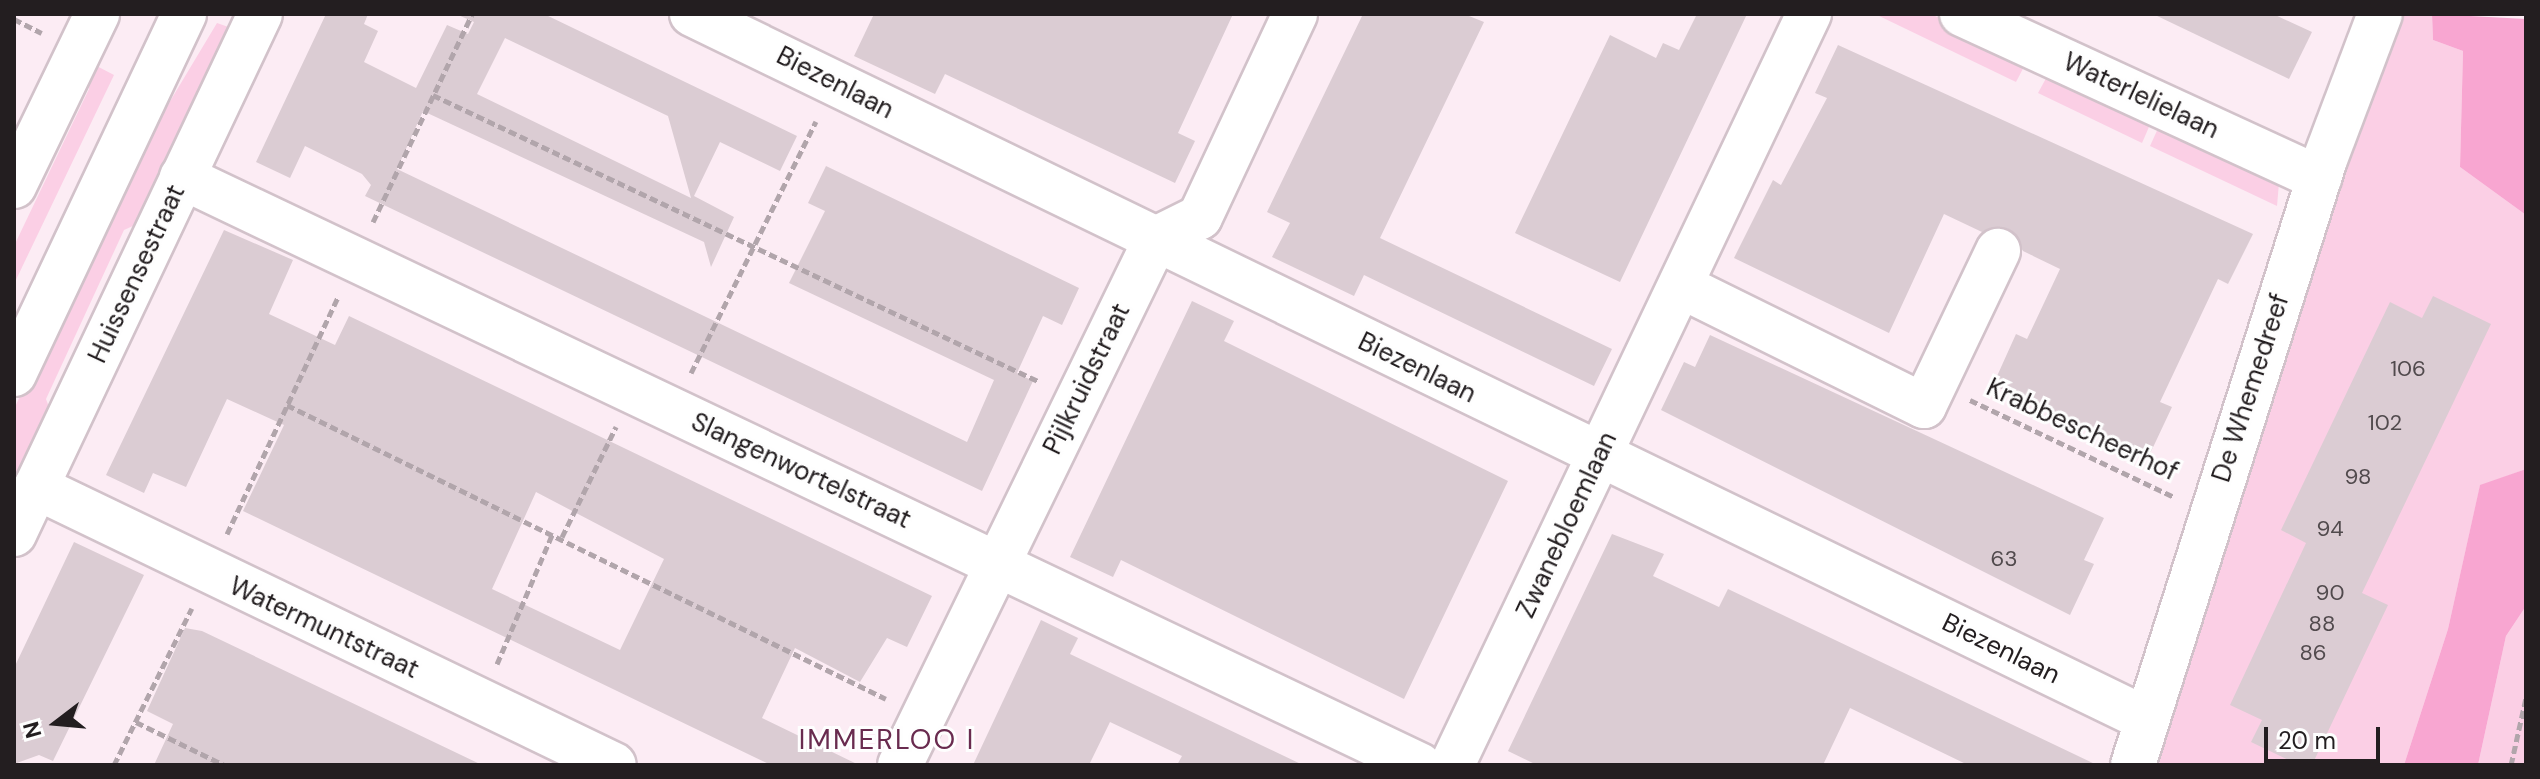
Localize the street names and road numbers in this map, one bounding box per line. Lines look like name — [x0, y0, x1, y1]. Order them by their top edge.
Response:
street label: Biezenlaan — [771, 40, 899, 126]
street label: Waterlelielaan — [2058, 46, 2224, 146]
street label: Huissensestraat — [82, 180, 192, 368]
street label: De Whemedreef — [2206, 290, 2296, 486]
street label: Pijlkruidstraat — [1037, 298, 1137, 460]
street label: Biezenlaan — [1353, 326, 1481, 410]
street label: Krabbescheerhof — [1981, 372, 2183, 488]
street label: Slangenwortelstraat — [686, 406, 916, 536]
street label: Zwanebloemlaan — [1510, 427, 1624, 623]
street label: Watermuntstraat — [224, 570, 424, 686]
street label: Biezenlaan — [1937, 607, 2065, 691]

